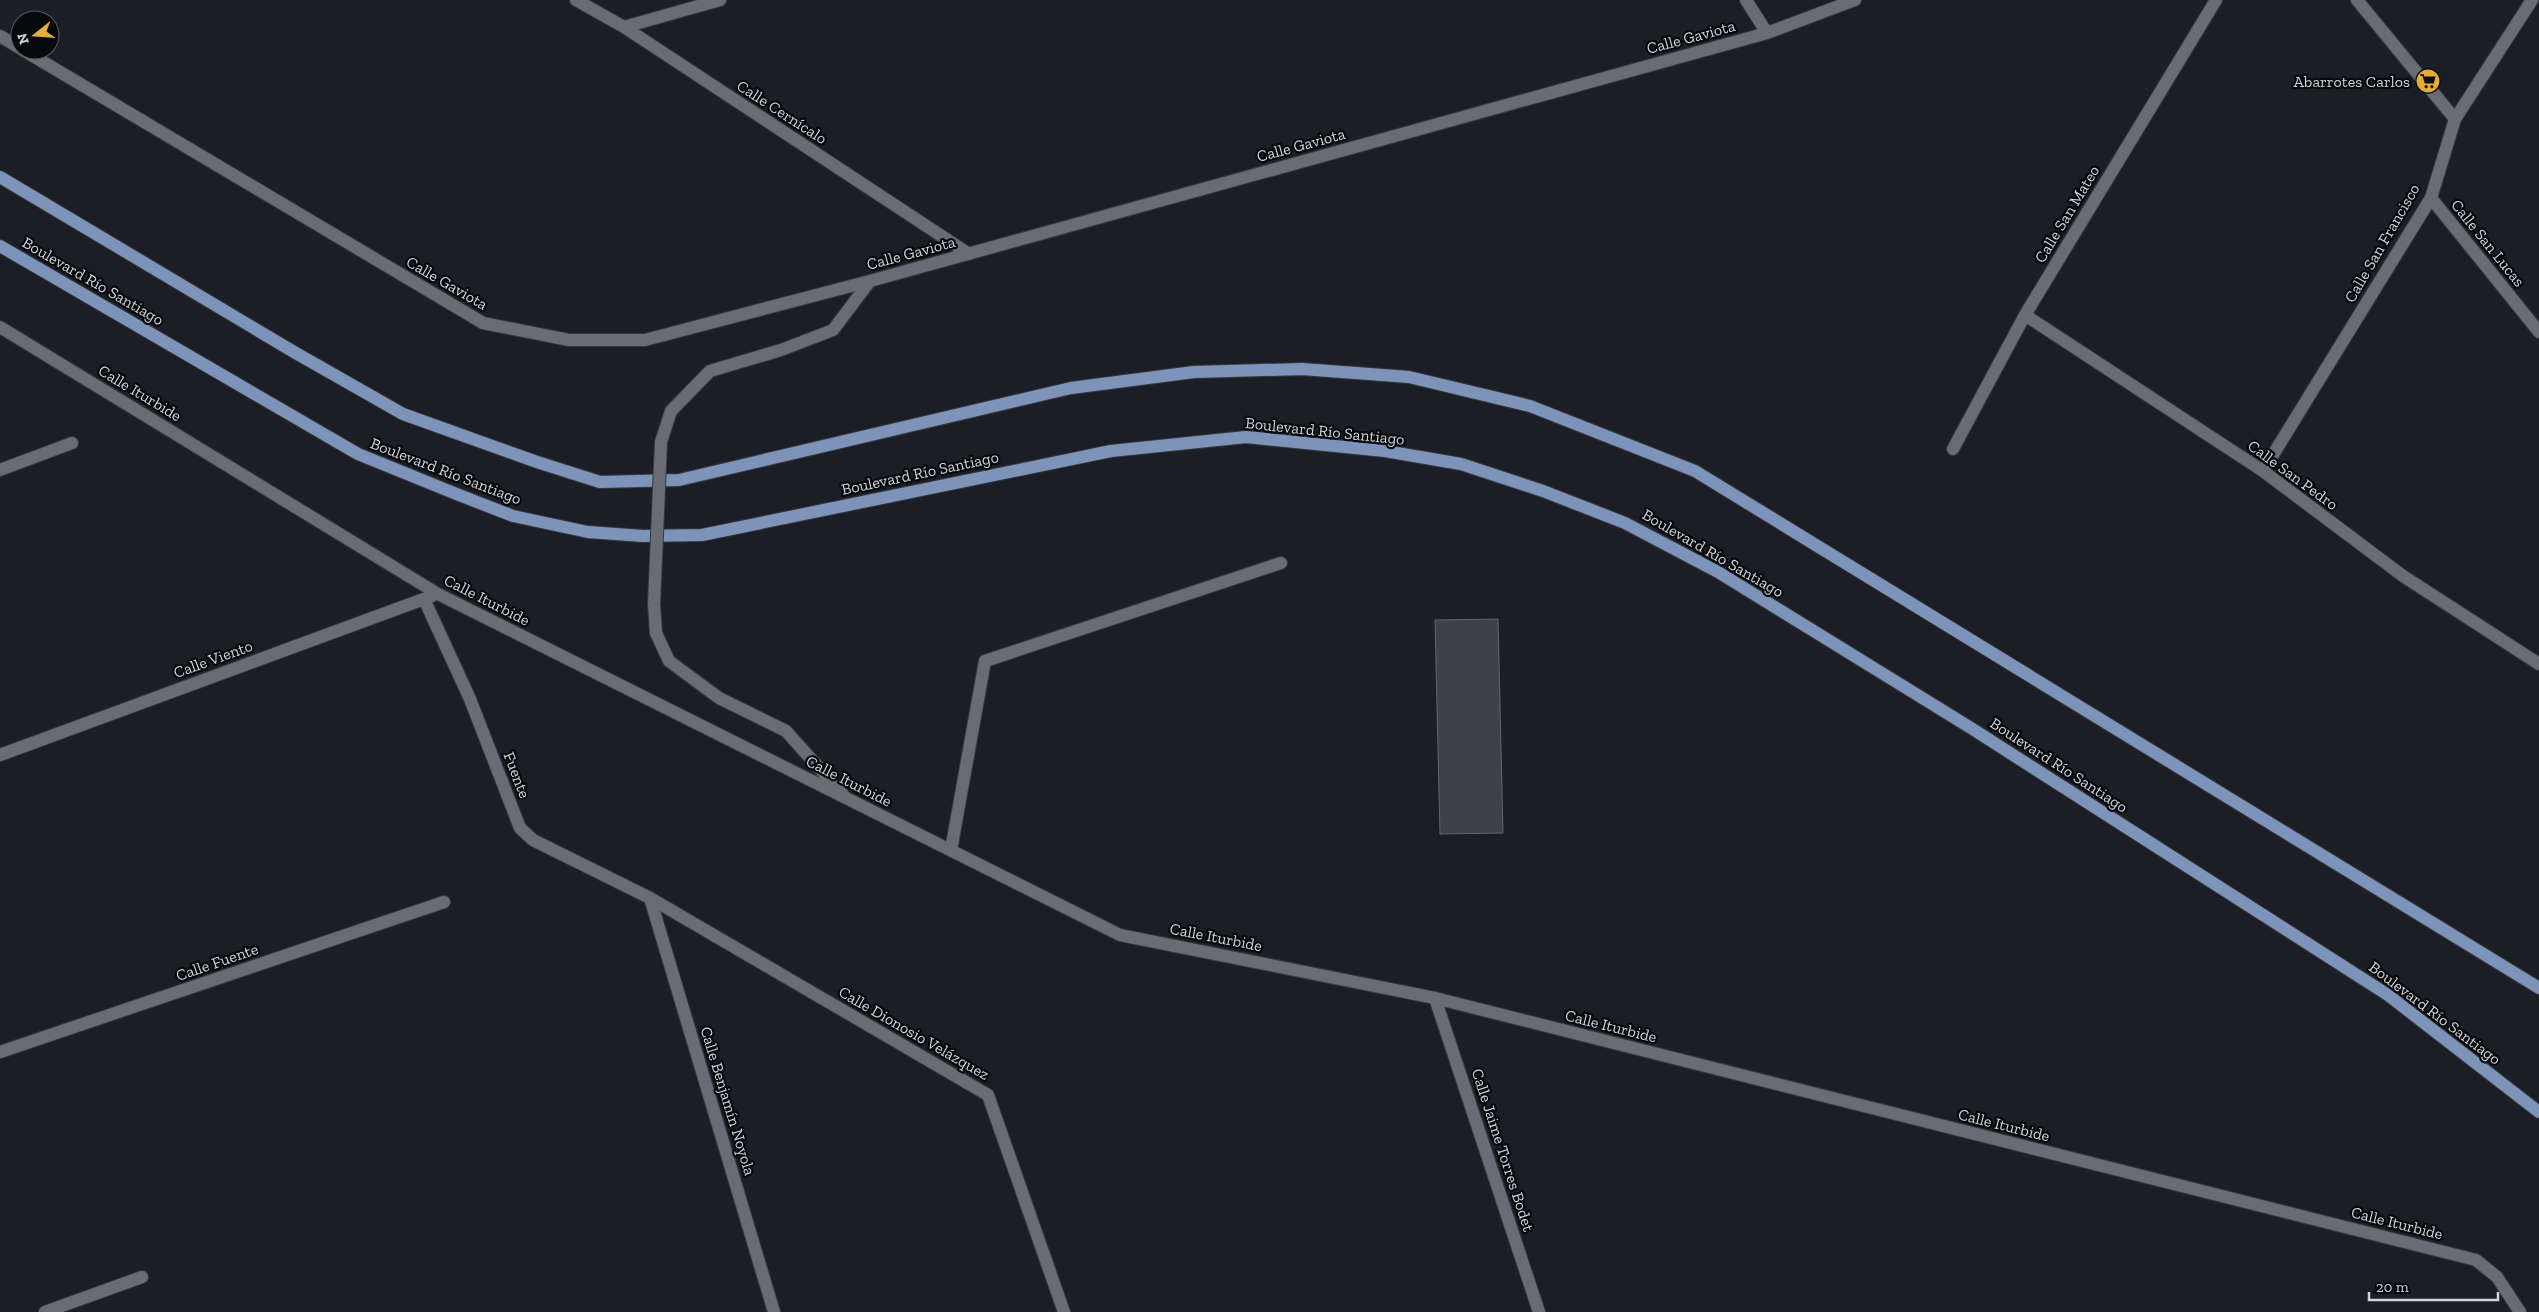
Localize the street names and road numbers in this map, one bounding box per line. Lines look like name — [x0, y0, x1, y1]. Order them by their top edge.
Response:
street label: Calle Gaviota — [1645, 16, 1738, 58]
street label: Calle Cernícalo — [733, 76, 831, 148]
street label: Calle Gaviota — [1255, 124, 1348, 166]
street label: Calle San Mateo — [2030, 162, 2104, 266]
street label: Calle San Francisco — [2340, 180, 2424, 306]
street label: Calle San Lucas — [2447, 196, 2529, 290]
street label: Calle Gaviota — [865, 232, 958, 274]
street label: Boulevard Río Santiago — [19, 233, 167, 329]
street label: Calle Gaviota — [403, 252, 491, 314]
street label: Calle Iturbide — [95, 361, 185, 425]
street label: Boulevard Río Santiago — [1244, 413, 1406, 449]
street label: Boulevard Río Santiago — [368, 433, 524, 509]
street label: Calle San Pedro — [2244, 436, 2342, 514]
street label: Boulevard Río Santiago — [840, 447, 1000, 499]
street label: Boulevard Río Santiago — [1639, 505, 1787, 601]
street label: Calle Iturbide — [441, 570, 533, 630]
street label: Calle Viento — [171, 636, 255, 682]
street label: Boulevard Río Santiago — [1987, 713, 2131, 817]
street label: Fuente — [500, 749, 534, 801]
street label: Calle Iturbide — [803, 751, 895, 811]
street label: Calle Iturbide — [1168, 919, 1264, 955]
street label: Calle Fuente — [173, 939, 261, 985]
street label: Boulevard Río Santiago — [2365, 957, 2505, 1069]
street label: Calle Dionosio Velázquez — [835, 982, 993, 1084]
street label: Calle Iturbide — [1563, 1005, 1659, 1047]
street label: Calle Benjamín Noyola — [696, 1024, 760, 1178]
street label: Calle Jaime Torres Bodet — [1468, 1066, 1538, 1234]
street label: Calle Iturbide — [1956, 1104, 2052, 1146]
street label: Calle Iturbide — [2349, 1202, 2445, 1244]

